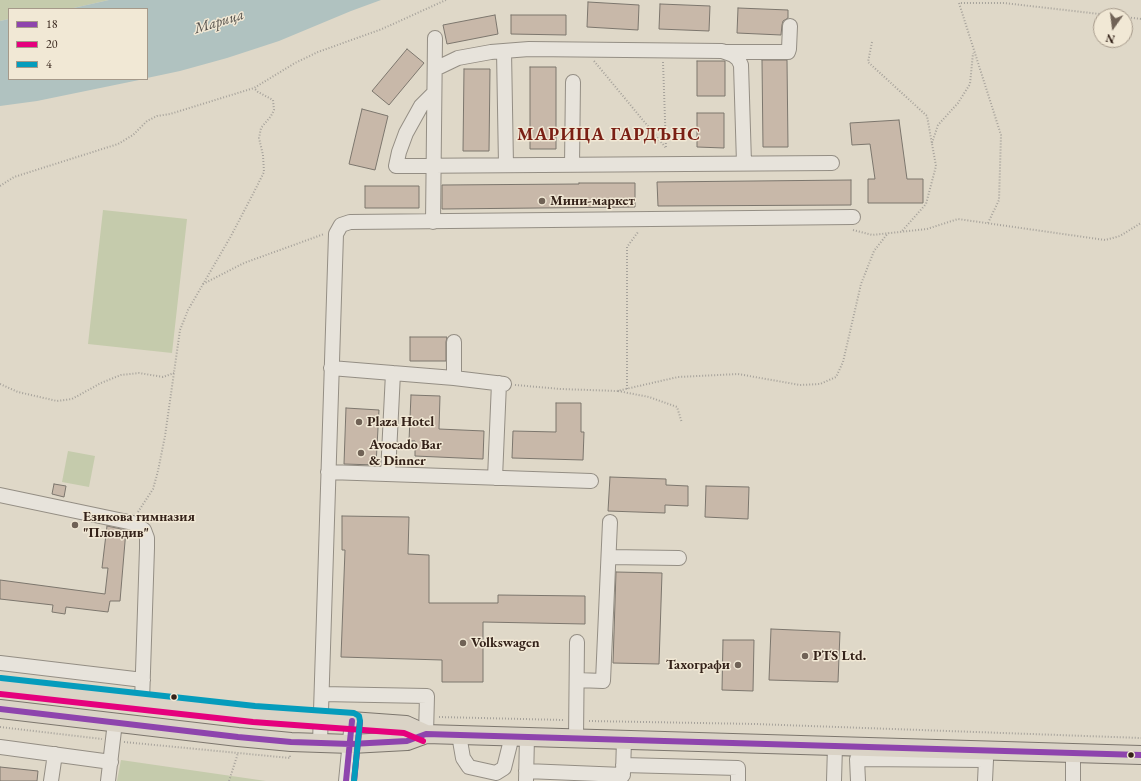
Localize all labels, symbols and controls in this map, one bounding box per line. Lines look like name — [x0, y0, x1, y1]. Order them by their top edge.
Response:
water label: Марица — [192, 6, 246, 38]
legend — [8, 8, 148, 80]
north arrow — [1093, 8, 1133, 48]
text: 18 — [46, 16, 58, 32]
text: N — [1104, 31, 1116, 47]
text: 20 — [46, 36, 58, 52]
text: 4 — [46, 56, 52, 72]
district label: МАРИЦА ГАРДЪНС — [517, 124, 701, 146]
place label: Мини-маркет — [550, 193, 635, 209]
marker: Мини-маркет — [537, 196, 547, 206]
place label: Plaza Hotel — [367, 414, 434, 430]
marker: Plaza Hotel — [354, 417, 364, 427]
place label: Avocado Bar & Dinner — [369, 437, 442, 470]
marker: Avocado Bar & Dinner — [356, 448, 366, 458]
place label: Езикова гимназия "Пловдив" — [83, 509, 195, 542]
marker: Езикова гимназия "Пловдив" — [70, 520, 80, 530]
place label: Volkswagen — [471, 635, 540, 651]
marker: Volkswagen — [458, 638, 468, 648]
place label: PTS Ltd. — [813, 648, 866, 664]
marker: PTS Ltd. — [800, 651, 810, 661]
place label: Тахографи — [666, 657, 730, 673]
marker: Тахографи — [733, 660, 743, 670]
unlabelled marker — [169, 692, 179, 702]
unlabelled marker — [1126, 750, 1136, 760]

